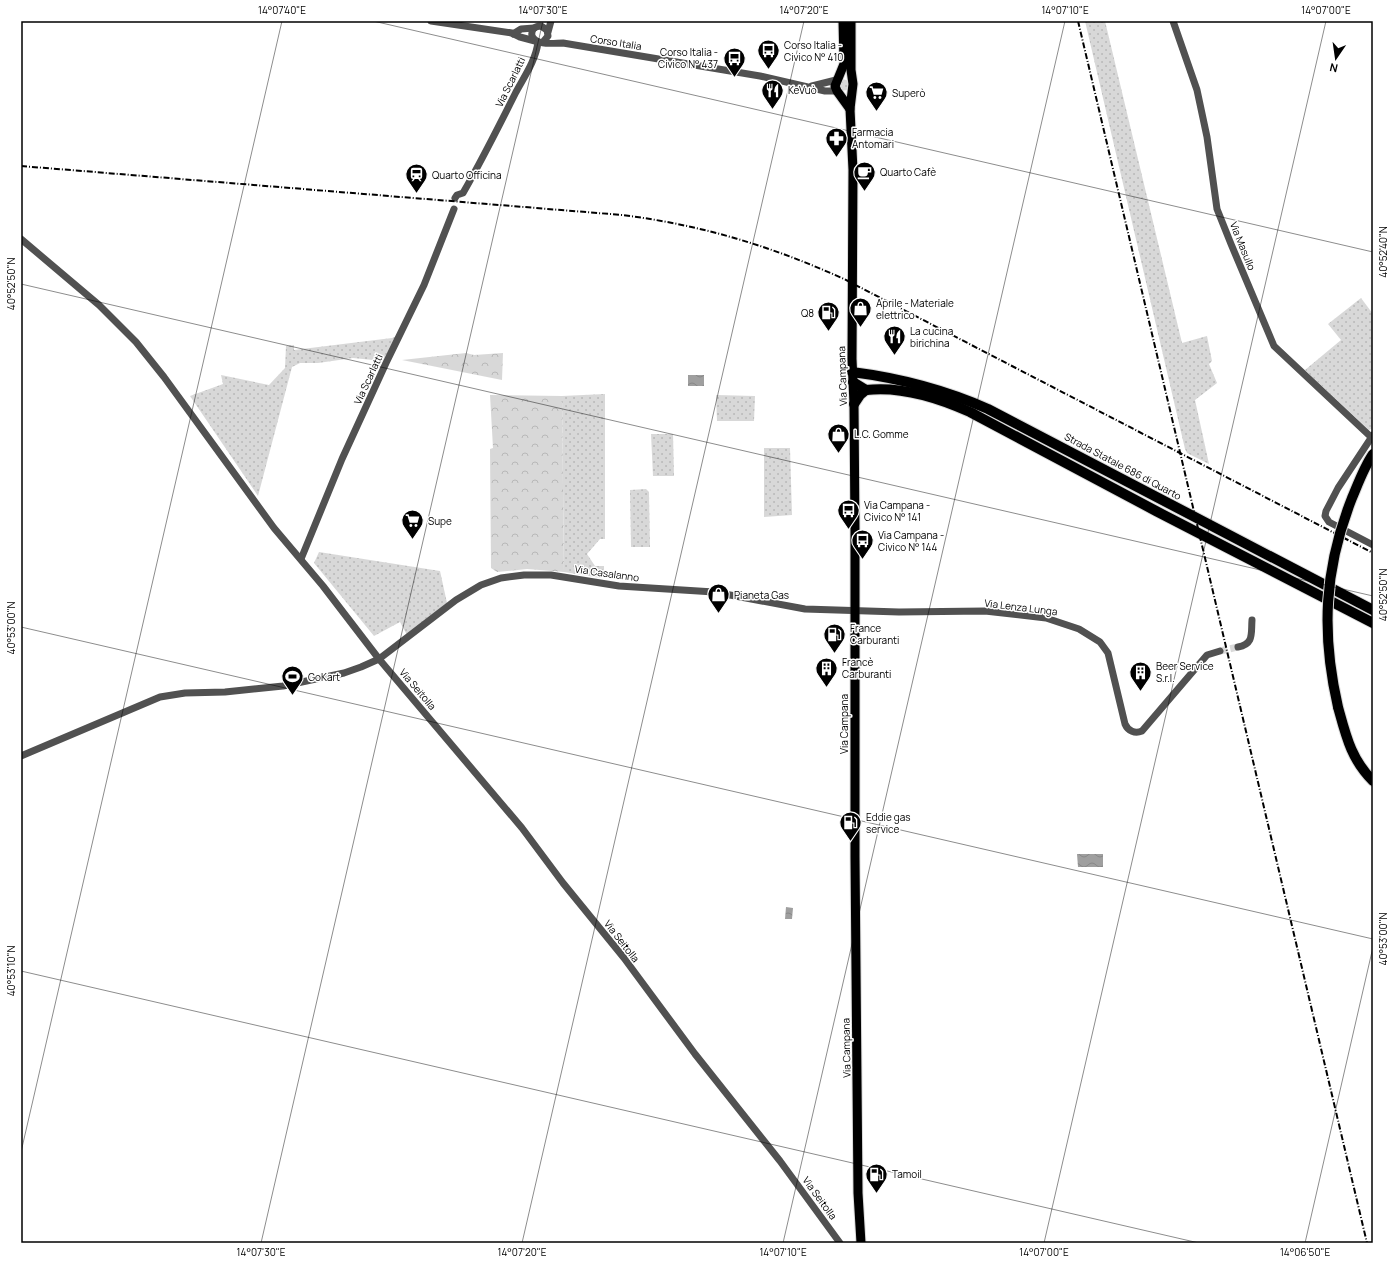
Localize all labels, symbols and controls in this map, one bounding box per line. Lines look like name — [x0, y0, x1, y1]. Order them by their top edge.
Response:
text: 14°07'40"E — [258, 3, 306, 17]
text: 14°07'30"E — [519, 3, 568, 17]
text: 14°07'20"E — [780, 3, 829, 17]
text: 14°07'10"E — [1041, 3, 1089, 17]
text: 14°07'00"E — [1301, 3, 1351, 17]
street label: Corso Italia — [589, 31, 643, 53]
bus stop icon: Corso Italia - Civico N° 410 — [756, 38, 782, 71]
place label: Corso Italia - Civico N° 410 — [784, 38, 843, 64]
north arrow — [1316, 38, 1356, 78]
place label: Corso Italia - Civico N° 437 — [658, 45, 718, 71]
bus stop icon: Corso Italia - Civico N° 437 — [721, 45, 747, 78]
street label: Via Scarlatti — [492, 55, 528, 109]
text: N — [1328, 60, 1339, 76]
restaurant icon: KeVuò — [759, 77, 785, 110]
supermarket icon: Superò — [864, 80, 890, 113]
place label: KeVuò — [788, 83, 817, 97]
place label: Superò — [892, 86, 925, 100]
pharmacy icon: Farmacia Antomari — [823, 125, 849, 158]
place label: Farmacia Antomari — [852, 125, 894, 151]
cafe icon: Quarto Cafè — [852, 159, 878, 192]
station icon: Quarto Officina — [404, 162, 430, 195]
place label: Quarto Cafè — [880, 165, 936, 179]
place label: Quarto Officina — [432, 168, 502, 182]
street label: Via Masullo — [1227, 220, 1259, 273]
text: 40°52'40"N — [1376, 226, 1390, 278]
text: 40°52'50"N — [4, 258, 18, 310]
shop icon: Aprile - Materiale elettrico — [847, 296, 873, 329]
place label: Aprile - Materiale elettrico — [876, 296, 954, 322]
fuel station icon: Q8 — [816, 300, 842, 333]
place label: Q8 — [801, 306, 814, 320]
restaurant icon: La cucina birichina — [881, 324, 907, 357]
place label: La cucina birichina — [910, 324, 953, 350]
street label: Via Campana — [834, 346, 850, 406]
street label: Via Scarlatti — [350, 351, 386, 407]
shop icon: L.C. Gomme — [825, 421, 851, 454]
place label: L.C. Gomme — [854, 427, 909, 441]
street label: Strada Statale 686 di Quarto — [1062, 429, 1184, 503]
bus stop icon: Via Campana - Civico N° 141 — [836, 498, 862, 531]
place label: Via Campana - Civico N° 141 — [864, 498, 930, 524]
supermarket icon: Supe — [400, 508, 426, 541]
place label: Supe — [428, 514, 452, 528]
bus stop icon: Via Campana - Civico N° 144 — [849, 528, 875, 561]
place label: Via Campana - Civico N° 144 — [878, 528, 944, 554]
street label: Via Casalanno — [574, 562, 640, 584]
text: 40°52'50"N — [1376, 569, 1390, 621]
shop icon: Pianeta Gas — [705, 582, 731, 615]
place label: Pianeta Gas — [734, 588, 789, 602]
street label: Via Lenza Lunga — [984, 596, 1058, 618]
text: 40°53'00"N — [4, 601, 18, 654]
fuel station icon: France Carburanti — [822, 621, 848, 654]
place label: France Carburanti — [850, 621, 899, 647]
building icon: Francè Carburanti — [814, 655, 840, 688]
place label: Francè Carburanti — [842, 655, 891, 681]
building icon: Beer Service S.r.l. — [1128, 659, 1154, 692]
place label: Beer Service S.r.l. — [1156, 659, 1214, 685]
sports icon: GoKart — [280, 664, 306, 697]
street label: Via Seitolla — [397, 665, 439, 713]
place label: GoKart — [308, 670, 340, 684]
street label: Via Campana — [837, 694, 851, 754]
fuel station icon: Eddie gas service — [837, 810, 863, 843]
place label: Eddie gas service — [866, 810, 910, 836]
text: 40°53'00"N — [1376, 912, 1390, 965]
street label: Via Seitolla — [601, 917, 643, 965]
text: 40°53'10"N — [4, 945, 18, 996]
street label: Via Campana — [838, 1018, 854, 1078]
fuel station icon: Tamoil — [863, 1161, 889, 1194]
place label: Tamoil — [892, 1167, 922, 1181]
street label: Via Seitolla — [800, 1174, 840, 1222]
text: 14°07'30"E — [237, 1245, 286, 1259]
text: 14°07'20"E — [498, 1245, 547, 1259]
text: 14°07'10"E — [759, 1245, 807, 1259]
text: 14°07'00"E — [1019, 1245, 1069, 1259]
text: 14°06'50"E — [1280, 1245, 1330, 1259]

